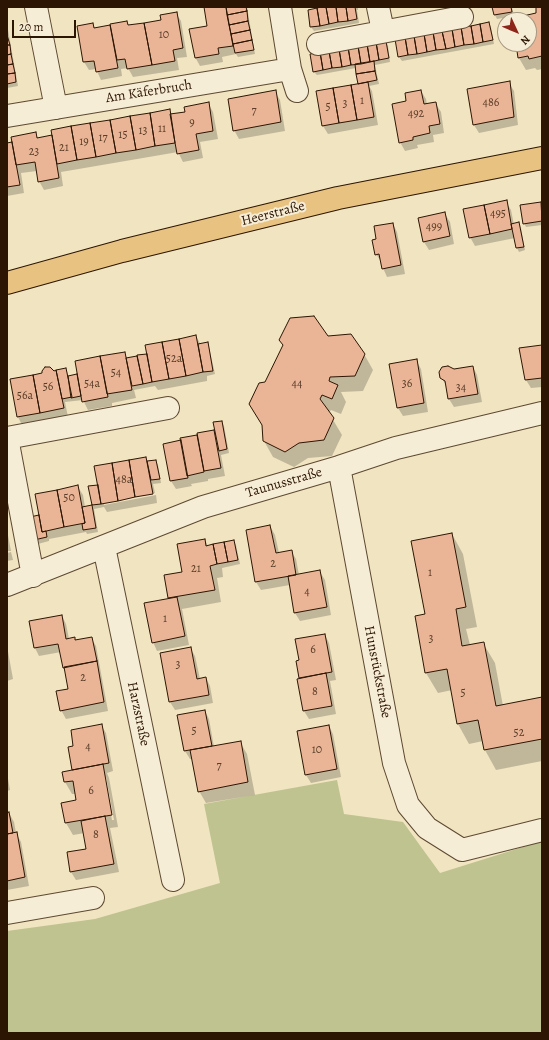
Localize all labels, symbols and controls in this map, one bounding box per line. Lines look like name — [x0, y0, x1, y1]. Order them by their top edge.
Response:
scale bar — [14, 12, 78, 38]
north arrow — [497, 12, 537, 52]
text: 20 m — [19, 19, 43, 35]
house number: 10 — [159, 28, 169, 42]
text: N — [517, 32, 533, 48]
street label: Am Käferbruch — [105, 77, 193, 107]
house number: 1 — [360, 94, 364, 108]
house number: 486 — [483, 96, 499, 110]
house number: 3 — [343, 97, 347, 111]
house number: 5 — [325, 100, 331, 114]
house number: 7 — [251, 104, 257, 118]
house number: 492 — [408, 107, 424, 121]
house number: 9 — [189, 116, 195, 130]
house number: 11 — [158, 122, 166, 136]
house number: 13 — [138, 124, 148, 138]
house number: 15 — [118, 128, 128, 142]
house number: 17 — [98, 131, 108, 145]
house number: 19 — [79, 135, 89, 149]
house number: 21 — [59, 141, 69, 155]
house number: 23 — [29, 145, 39, 159]
street label: Heerstraße — [240, 198, 306, 230]
house number: 495 — [490, 207, 506, 221]
house number: 499 — [426, 220, 442, 234]
house number: 52a — [166, 352, 182, 366]
house number: 54 — [111, 366, 121, 380]
house number: 54a — [84, 377, 100, 391]
house number: 44 — [292, 377, 302, 391]
house number: 36 — [402, 377, 412, 391]
house number: 56 — [43, 380, 53, 394]
house number: 34 — [456, 381, 466, 395]
house number: 56a — [17, 389, 33, 403]
street label: Taunusstraße — [244, 464, 324, 502]
house number: 48a — [116, 473, 132, 487]
house number: 50 — [63, 491, 75, 505]
house number: 2 — [270, 557, 276, 571]
house number: 21 — [191, 562, 201, 576]
house number: 1 — [428, 566, 432, 580]
house number: 4 — [304, 585, 310, 599]
house number: 1 — [163, 612, 167, 626]
street label: Hunsrückstraße — [360, 624, 394, 720]
house number: 3 — [429, 632, 433, 646]
house number: 6 — [310, 643, 316, 657]
house number: 3 — [176, 658, 180, 672]
house number: 2 — [80, 671, 86, 685]
street label: Harzstraße — [123, 680, 153, 748]
house number: 8 — [312, 685, 318, 699]
house number: 5 — [460, 686, 466, 700]
house number: 5 — [191, 724, 197, 738]
house number: 52 — [514, 726, 524, 740]
house number: 4 — [85, 740, 91, 754]
house number: 10 — [312, 743, 322, 757]
house number: 7 — [216, 759, 222, 773]
house number: 6 — [88, 784, 94, 798]
house number: 8 — [93, 828, 99, 842]

